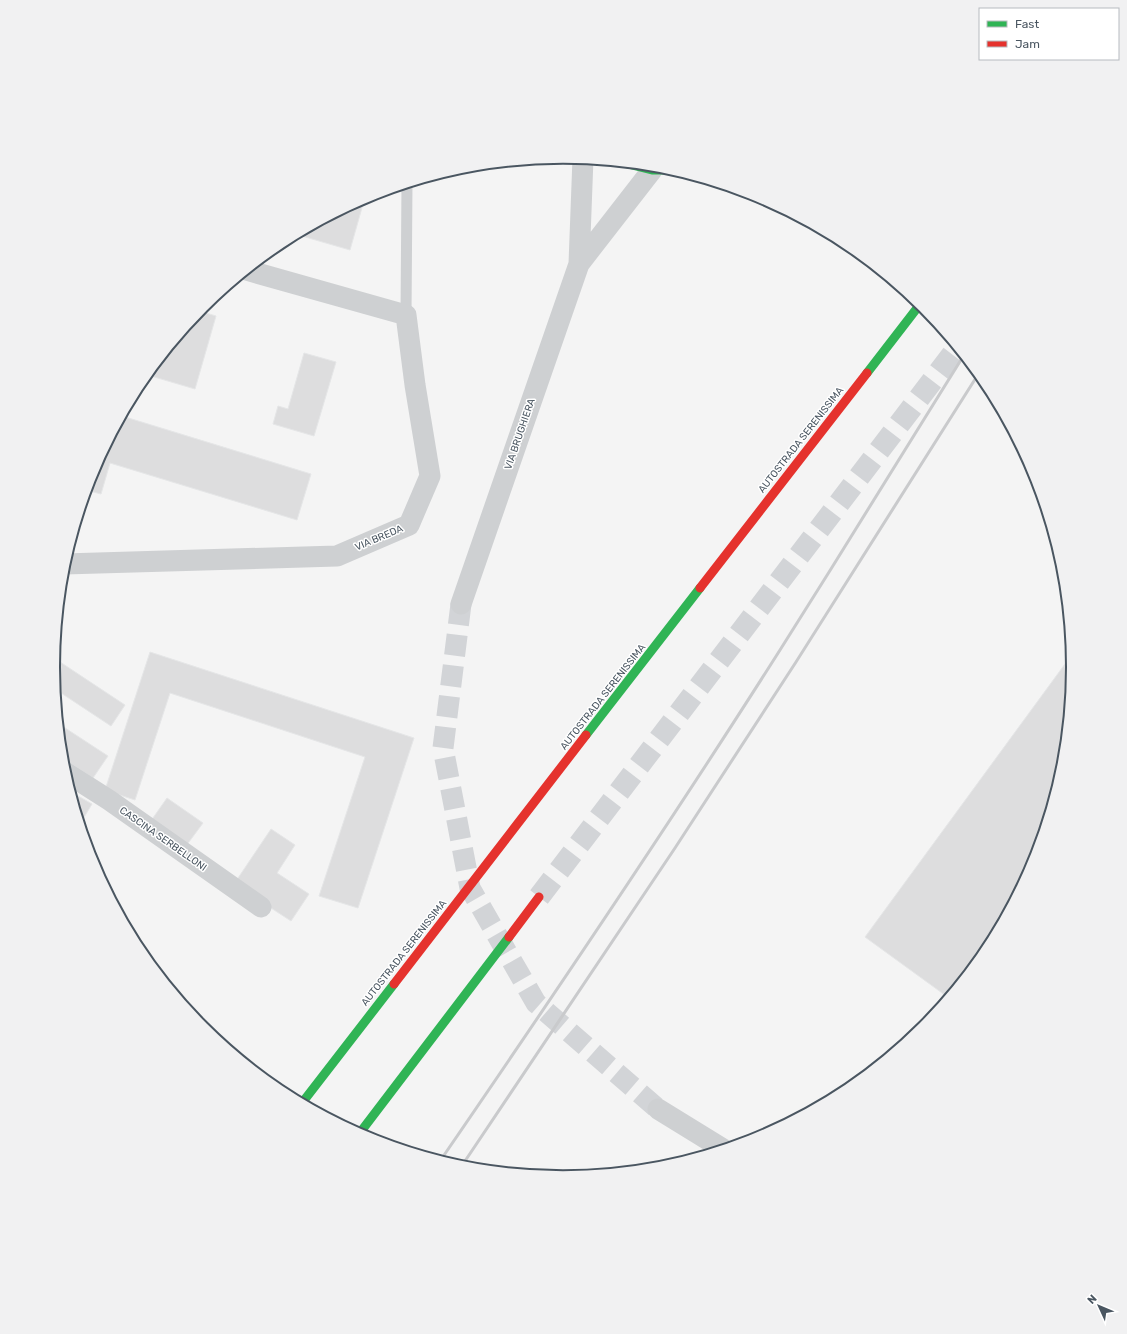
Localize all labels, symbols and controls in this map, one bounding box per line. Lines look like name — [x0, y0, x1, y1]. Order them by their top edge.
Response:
legend — [979, 8, 1119, 60]
text: Fast — [1015, 17, 1039, 31]
text: Jam — [1015, 37, 1040, 51]
street label: AUTOSTRADA SERENISSIMA — [756, 384, 846, 495]
street label: VIA BRUGHIERA — [502, 397, 538, 471]
street label: VIA BREDA — [353, 522, 405, 553]
street label: AUTOSTRADA SERENISSIMA — [558, 641, 648, 752]
street label: CASCINA SERBELLONI — [117, 804, 209, 874]
street label: AUTOSTRADA SERENISSIMA — [359, 897, 449, 1008]
north arrow — [1079, 1286, 1119, 1326]
text: N — [1085, 1292, 1100, 1307]

